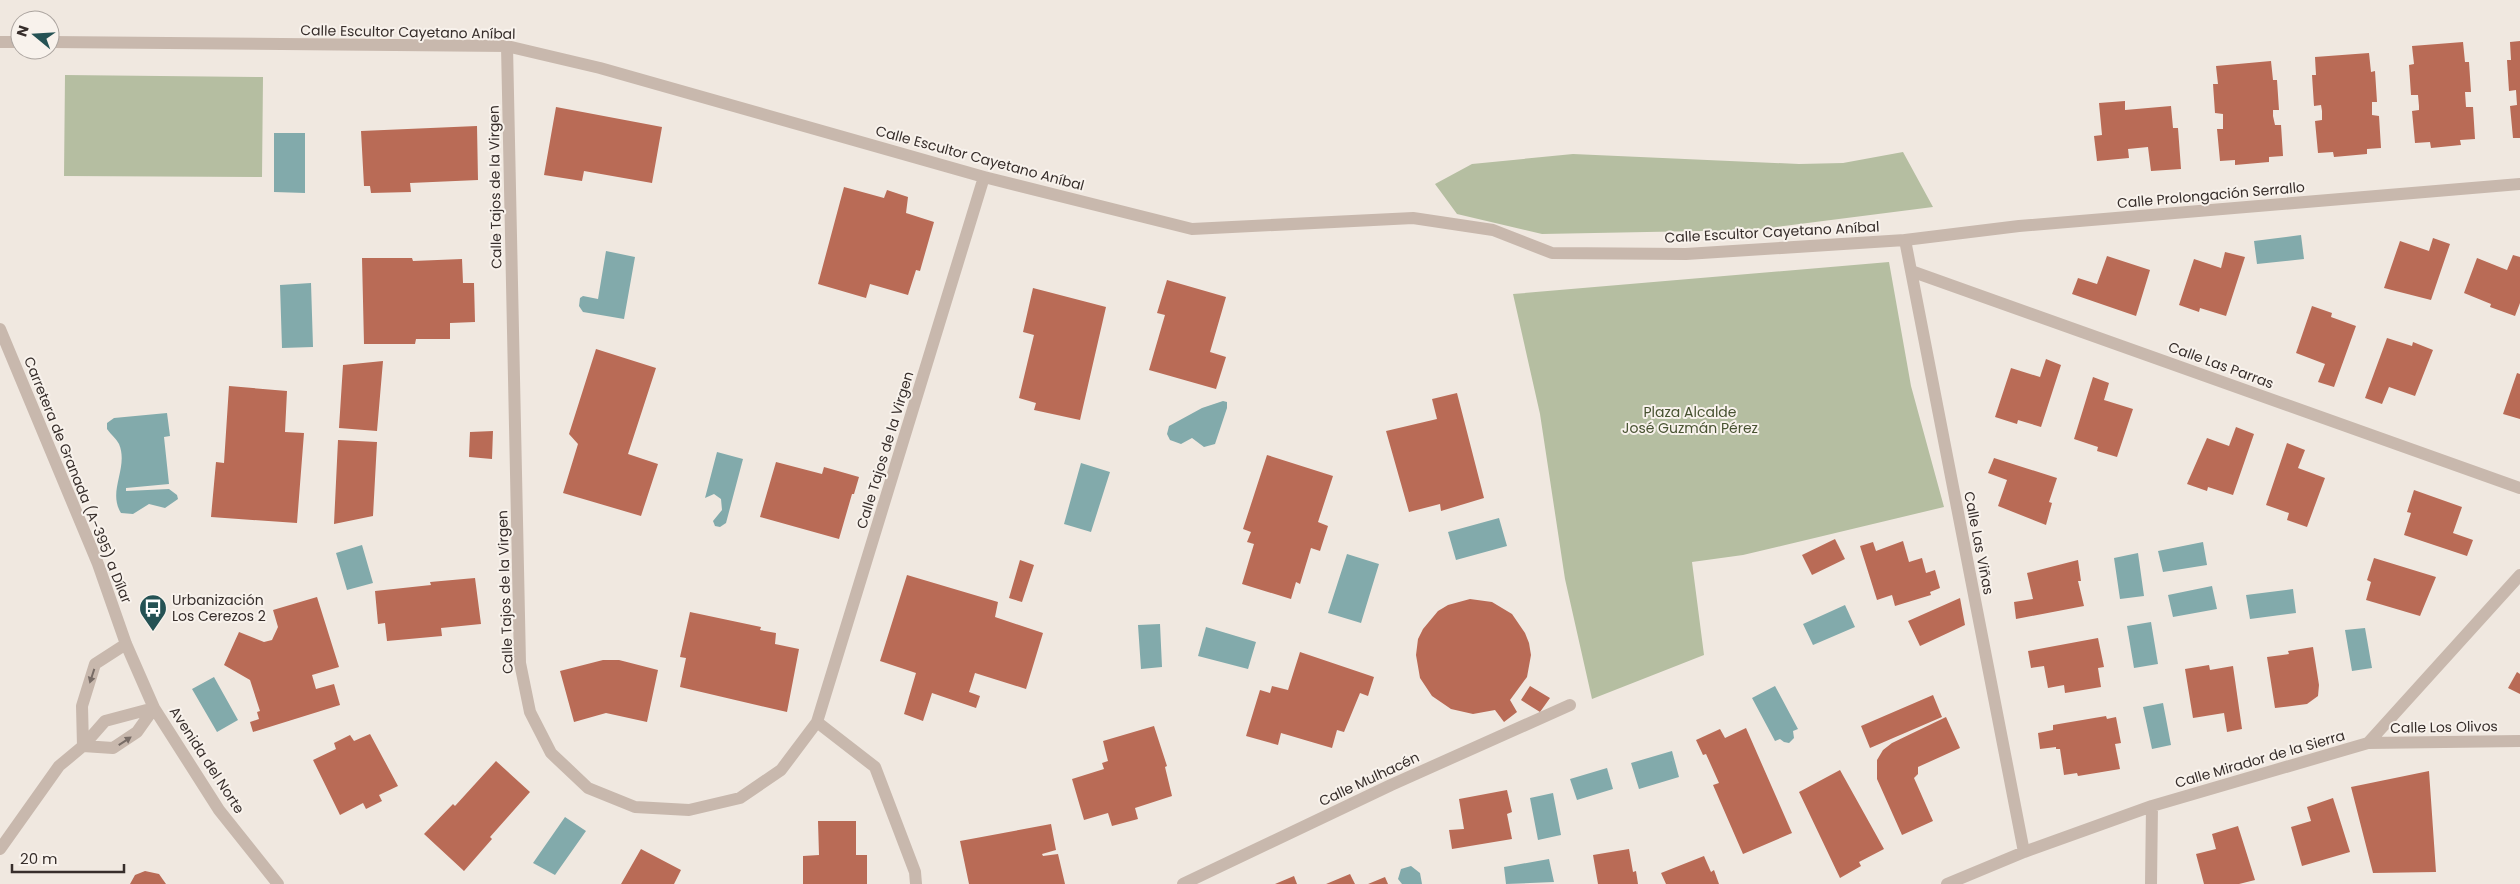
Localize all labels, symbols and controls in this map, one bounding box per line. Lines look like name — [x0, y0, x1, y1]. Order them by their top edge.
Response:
north arrow — [10, 10, 60, 60]
street label: Calle Escultor Cayetano Aníbal — [300, 20, 516, 44]
text: N — [11, 23, 34, 39]
street label: Calle Tajos de la Virgen — [484, 105, 506, 269]
street label: Calle Escultor Cayetano Aníbal — [873, 120, 1087, 196]
street label: Calle Prolongación Serrallo — [2116, 177, 2306, 213]
street label: Calle Escultor Cayetano Aníbal — [1664, 216, 1880, 248]
street label: Calle Las Parras — [2165, 337, 2277, 393]
street label: Carretera de Granada (A-395) a Dílar — [19, 354, 137, 606]
street label: Calle Tajos de la Virgen — [851, 369, 919, 531]
park label: Plaza Alcalde José Guzmán Pérez — [1622, 402, 1758, 438]
street label: Calle Las Viñas — [1959, 490, 1999, 596]
street label: Calle Tajos de la Virgen — [492, 510, 518, 674]
place label: Urbanización Los Cerezos 2 — [172, 590, 266, 626]
bus stop icon: Urbanización Los Cerezos 2 — [138, 593, 168, 632]
one-way arrow — [88, 668, 95, 683]
street label: Avenida del Norte — [165, 702, 249, 818]
street label: Calle Los Olivos — [2390, 716, 2498, 738]
street label: Calle Mirador de la Sierra — [2173, 725, 2347, 793]
one-way arrow — [118, 736, 131, 745]
street label: Calle Mulhacén — [1316, 747, 1422, 811]
scale bar — [12, 842, 125, 874]
text: 20 m — [20, 848, 58, 869]

